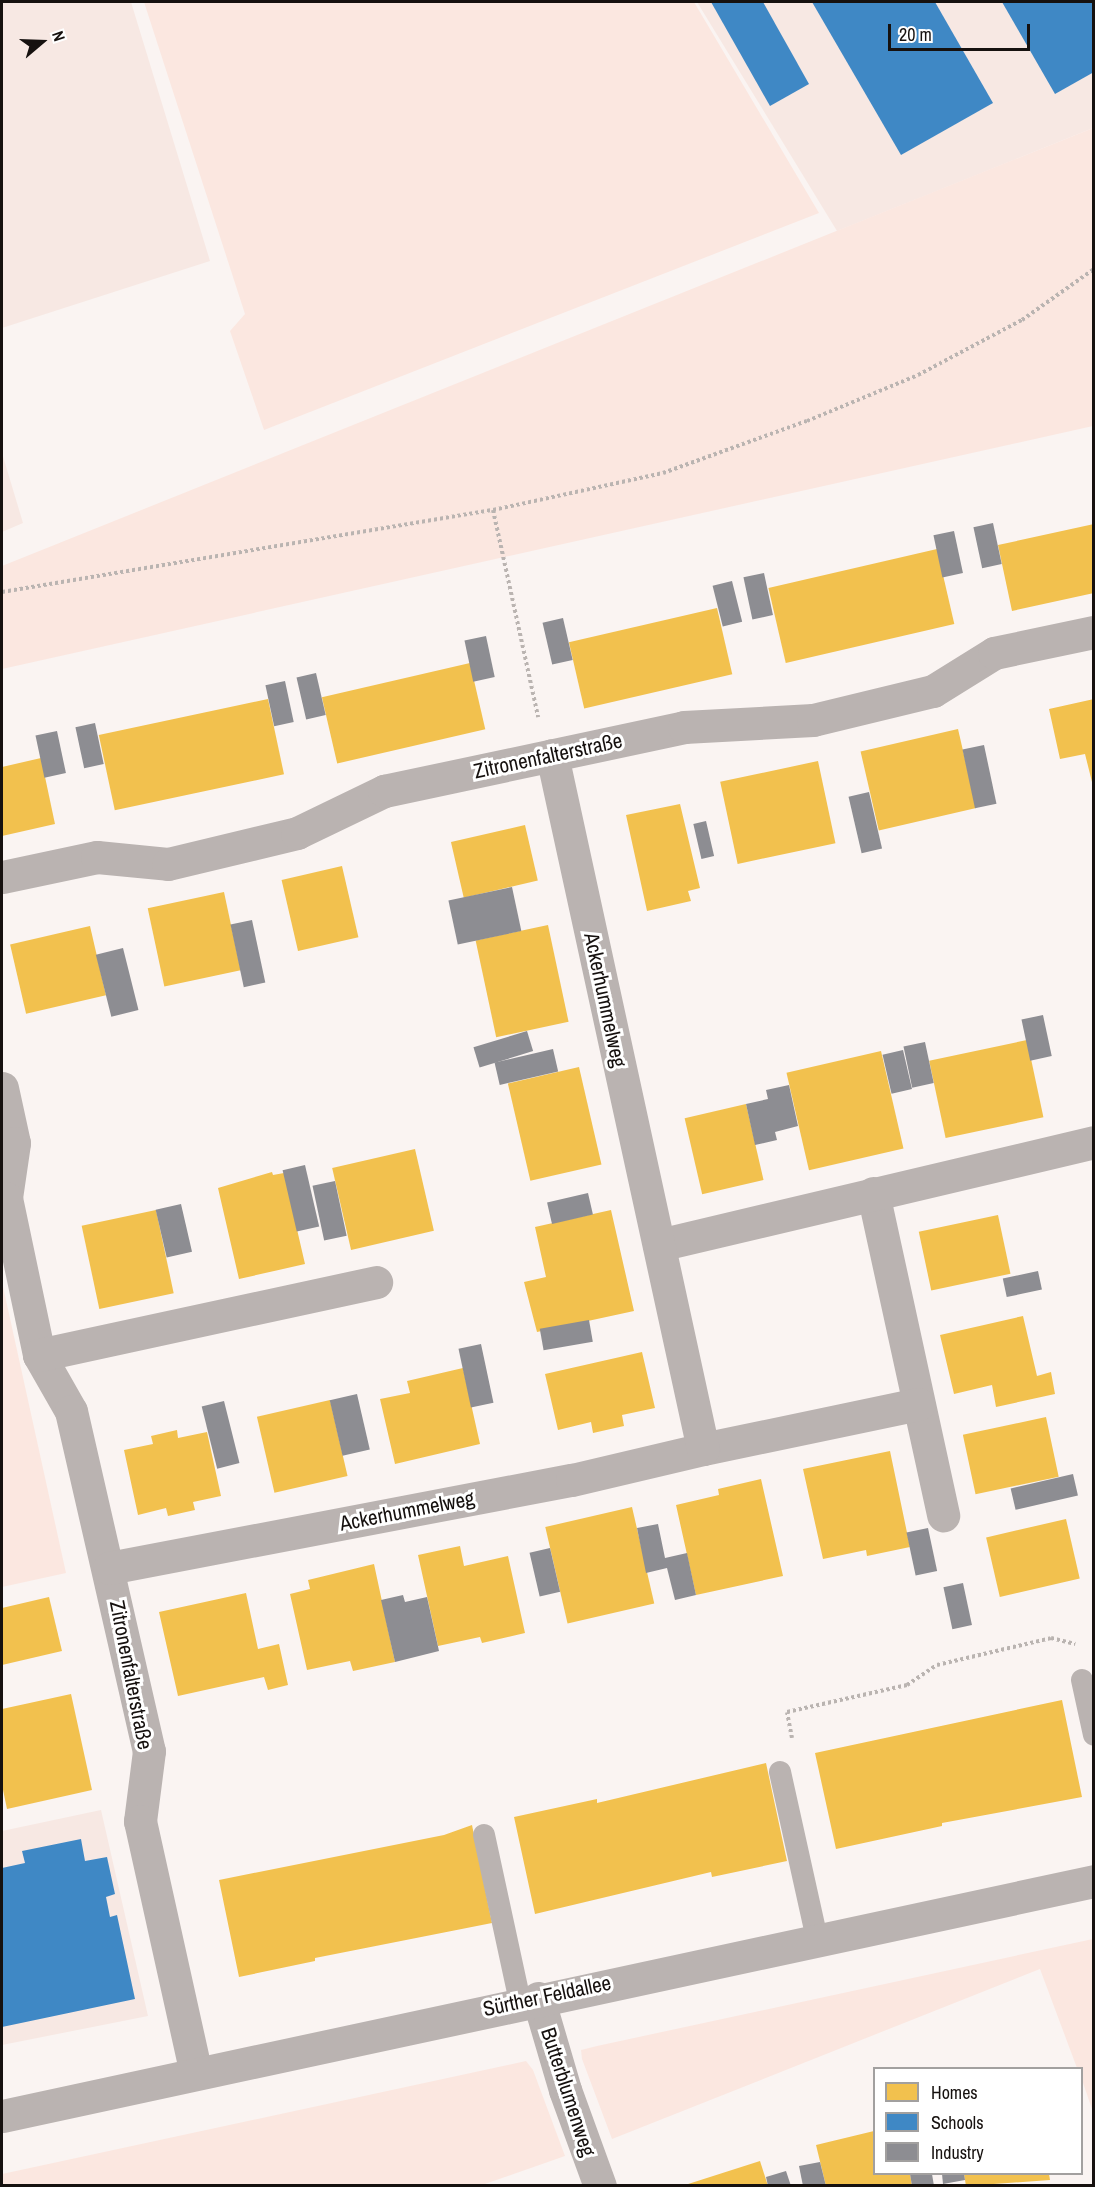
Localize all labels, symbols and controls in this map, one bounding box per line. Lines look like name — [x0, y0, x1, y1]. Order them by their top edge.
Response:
north arrow — [12, 12, 72, 72]
scale bar — [891, 12, 1034, 50]
text: 20 m — [899, 22, 932, 47]
text: N — [47, 28, 71, 44]
street label: Zitronenfalterstraße — [471, 728, 625, 784]
street label: Ackerhummelweg — [578, 930, 632, 1070]
street label: Ackerhummelweg — [337, 1486, 477, 1536]
street label: Zitronenfalterstraße — [104, 1598, 158, 1752]
street label: Sürther Feldallee — [481, 1970, 613, 2022]
street label: Butterblumenweg — [535, 2024, 601, 2160]
legend — [873, 2067, 1083, 2175]
text: Homes — [931, 2080, 978, 2105]
text: Schools — [931, 2110, 984, 2135]
text: Industry — [931, 2140, 984, 2165]

